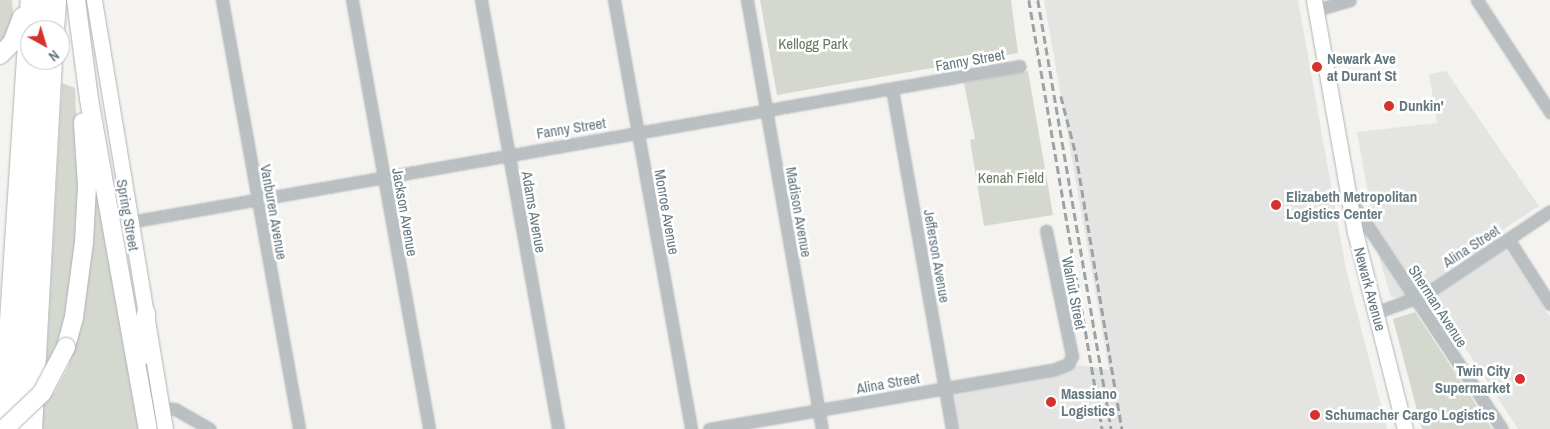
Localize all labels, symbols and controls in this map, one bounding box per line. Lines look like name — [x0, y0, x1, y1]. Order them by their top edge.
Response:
north arrow — [20, 20, 70, 70]
park label: Kellogg Park — [778, 35, 848, 53]
street label: Fanny Street — [934, 45, 1006, 75]
text: N — [45, 46, 63, 65]
place label: Newark Ave at Durant St — [1327, 49, 1397, 84]
marker: Newark Ave at Durant St — [1311, 61, 1323, 73]
place label: Dunkin' — [1399, 97, 1444, 115]
marker: Dunkin' — [1383, 100, 1395, 112]
street label: Fanny Street — [535, 114, 607, 142]
street label: Vanburen Avenue — [257, 162, 291, 262]
street label: Madison Avenue — [782, 165, 816, 259]
street label: Jackson Avenue — [388, 166, 422, 258]
street label: Monroe Avenue — [651, 168, 683, 256]
street label: Adams Avenue — [518, 169, 550, 255]
park label: Kenah Field — [978, 169, 1044, 187]
street label: Spring Street — [113, 178, 143, 252]
place label: Elizabeth Metropolitan Logistics Center — [1286, 187, 1417, 222]
marker: Elizabeth Metropolitan Logistics Center — [1270, 199, 1282, 211]
street label: Jefferson Avenue — [920, 208, 954, 304]
street label: Alina Street — [1439, 221, 1503, 271]
street label: Newark Avenue — [1350, 245, 1390, 333]
street label: Walnut Street — [1058, 255, 1090, 331]
street label: Sherman Avenue — [1405, 261, 1471, 351]
place label: Twin City Supermarket — [1435, 361, 1510, 396]
street label: Alina Street — [855, 369, 921, 397]
marker: Twin City Supermarket — [1514, 373, 1526, 385]
place label: Massiano Logistics — [1061, 384, 1117, 419]
marker: Massiano Logistics — [1045, 396, 1057, 408]
place label: Schumacher Cargo Logistics — [1325, 406, 1495, 424]
marker: Schumacher Cargo Logistics — [1309, 409, 1321, 421]

